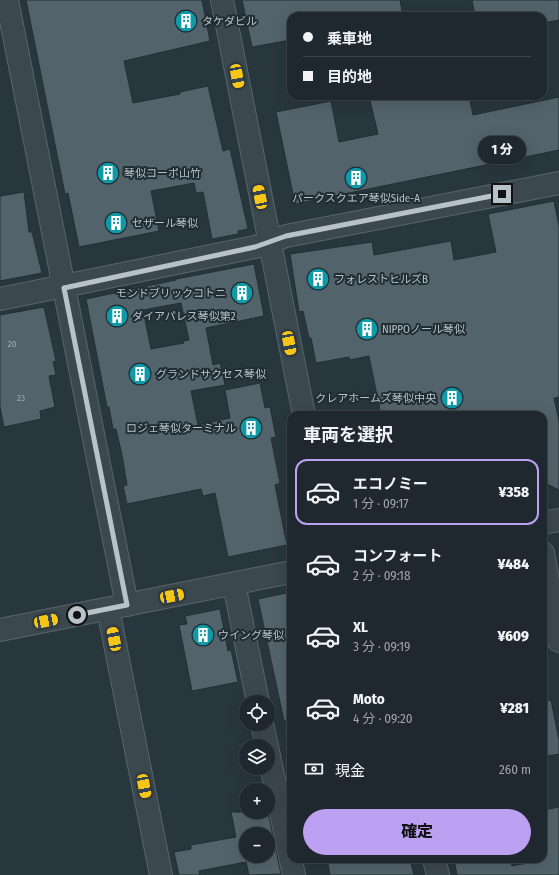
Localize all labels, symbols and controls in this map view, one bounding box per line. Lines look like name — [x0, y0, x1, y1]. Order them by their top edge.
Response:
building icon: タケダビル — [173, 8, 199, 34]
place label: タケダビル — [202, 15, 257, 28]
text: 乗車地 — [327, 30, 372, 48]
car — [229, 63, 245, 89]
text: 目的地 — [327, 68, 372, 86]
callout: 1 分 — [478, 136, 526, 164]
text: 1 分 — [491, 142, 513, 157]
building icon: 琴似コーポ山竹 — [95, 160, 121, 186]
building icon: パークスクエア琴似Side-A — [343, 165, 369, 191]
place label: 琴似コーポ山竹 — [124, 167, 201, 180]
car — [252, 184, 268, 210]
route end — [493, 185, 511, 203]
place label: パークスクエア琴似Side-A — [292, 192, 420, 205]
building icon: セザール琴似 — [103, 210, 129, 236]
place label: セザール琴似 — [132, 217, 198, 230]
building icon: フォレストヒルズB — [305, 266, 331, 292]
place label: フォレストヒルズB — [334, 273, 428, 286]
building icon: モンドブリックコトニ — [229, 280, 255, 306]
place label: モンドブリックコトニ — [116, 287, 226, 300]
building icon: ダイアパレス琴似第2 — [104, 303, 130, 329]
place label: ダイアパレス琴似第2 — [132, 310, 236, 323]
building icon: NIPPOノール琴似 — [354, 316, 380, 342]
place label: NIPPOノール琴似 — [382, 323, 465, 336]
car — [281, 330, 297, 356]
house number: 20 — [8, 339, 17, 349]
building icon: グランドサクセス琴似 — [127, 361, 153, 387]
place label: グランドサクセス琴似 — [156, 368, 266, 381]
building icon: クレアホームズ琴似中央 — [439, 385, 465, 411]
place label: クレアホームズ琴似中央 — [315, 392, 437, 405]
house number: 23 — [17, 393, 25, 403]
building icon: ロジェ琴似ターミナル — [238, 415, 264, 441]
place label: ロジェ琴似ターミナル — [126, 422, 236, 435]
text: 車両を選択 — [303, 424, 393, 446]
icon: car — [305, 474, 341, 510]
text: エコノミー — [353, 475, 428, 493]
text: ¥358 — [498, 483, 529, 501]
text: 1 分 · 09:17 — [353, 496, 409, 511]
icon: car — [305, 546, 341, 582]
text: コンフォート — [353, 547, 443, 565]
text: ¥484 — [498, 555, 529, 573]
text: 2 分 · 09:18 — [353, 568, 410, 583]
car — [159, 588, 185, 604]
route start — [68, 606, 86, 624]
car — [33, 613, 59, 629]
icon: car — [305, 618, 341, 654]
text: XL — [353, 618, 368, 636]
building icon: ウイング琴似 — [190, 622, 216, 648]
car — [106, 626, 122, 652]
text: ¥609 — [497, 627, 529, 645]
place label: ウイング琴似 — [218, 629, 284, 642]
text: 3 分 · 09:19 — [353, 639, 410, 654]
icon: car — [305, 690, 341, 726]
text: Moto — [353, 690, 385, 708]
map controls — [239, 695, 275, 863]
button: locate — [239, 695, 275, 731]
text: ¥281 — [500, 699, 529, 717]
text: 4 分 · 09:20 — [353, 711, 412, 726]
button: layers — [239, 739, 275, 775]
icon: cash — [303, 758, 325, 780]
text: 現金 — [335, 762, 365, 780]
text: 260 m — [499, 762, 531, 777]
car — [136, 773, 152, 799]
button: + — [239, 783, 275, 819]
button: 確定 — [303, 809, 531, 855]
button: − — [239, 827, 275, 863]

